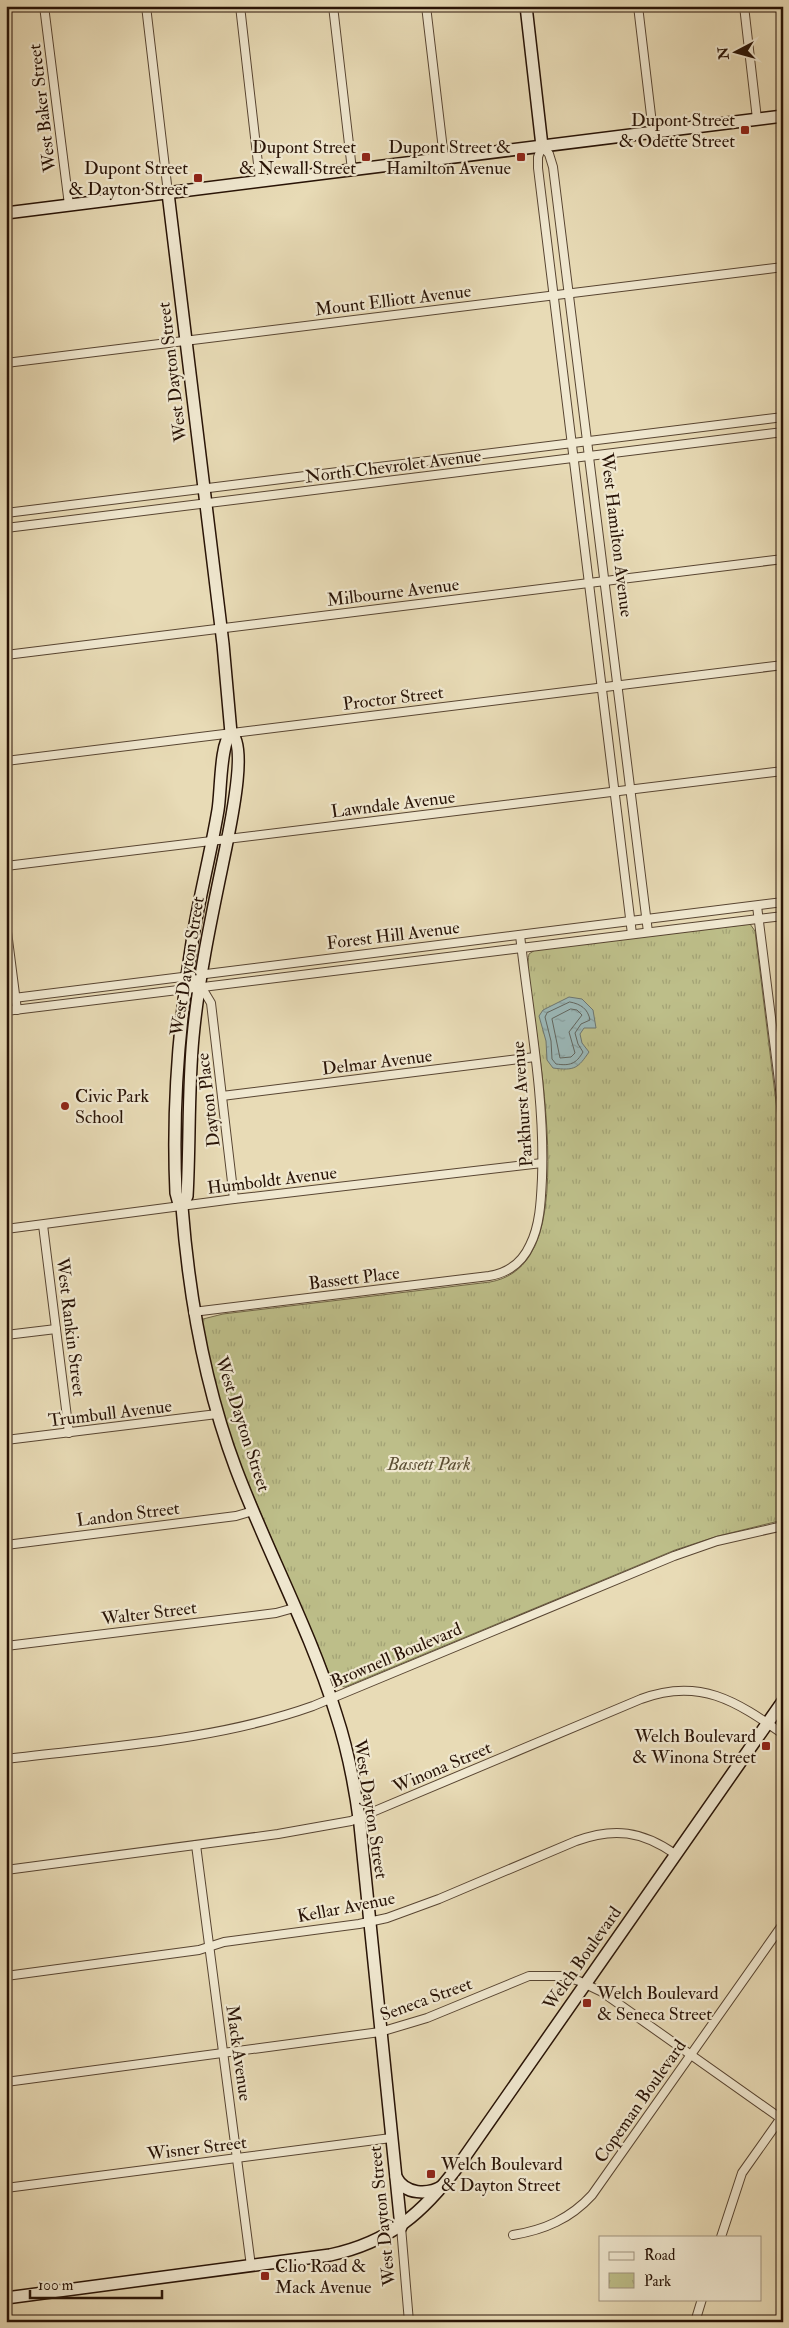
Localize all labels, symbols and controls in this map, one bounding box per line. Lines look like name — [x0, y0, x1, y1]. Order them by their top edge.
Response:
north arrow — [712, 28, 762, 78]
street label: West Baker Street — [23, 42, 62, 174]
text: N — [714, 46, 733, 61]
place label: Dupont Street & Odette Street — [619, 109, 735, 153]
marker: Dupont Street & Odette Street — [739, 124, 751, 136]
place label: Dupont Street & Newall Street — [239, 136, 356, 180]
place label: Dupont Street & Hamilton Avenue — [386, 136, 511, 180]
marker: Dupont Street & Newall Street — [360, 151, 372, 163]
marker: Dupont Street & Hamilton Avenue — [515, 151, 527, 163]
place label: Dupont Street & Dayton Street — [68, 157, 188, 201]
marker: Dupont Street & Dayton Street — [192, 172, 204, 184]
street label: Mount Elliott Avenue — [314, 279, 473, 321]
street label: West Dayton Street — [152, 301, 193, 444]
street label: North Chevrolet Avenue — [304, 444, 483, 489]
street label: West Hamilton Avenue — [595, 451, 638, 619]
street label: Milbourne Avenue — [326, 573, 461, 612]
street label: Proctor Street — [341, 681, 445, 716]
street label: Lawndale Avenue — [330, 785, 457, 824]
street label: West Dayton Street — [165, 895, 210, 1038]
street label: Forest Hill Avenue — [325, 916, 462, 955]
street label: Parkhurst Avenue — [507, 1040, 538, 1168]
street label: Delmar Avenue — [321, 1044, 434, 1081]
street label: Dayton Place — [191, 1051, 226, 1148]
place label: Civic Park School — [75, 1085, 149, 1129]
marker: Civic Park School — [59, 1100, 71, 1112]
street label: Humboldt Avenue — [206, 1161, 339, 1200]
street label: West Rankin Street — [50, 1255, 90, 1398]
street label: Bassett Place — [307, 1261, 402, 1296]
street label: West Dayton Street — [210, 1353, 275, 1495]
street label: Trumbull Avenue — [47, 1394, 174, 1432]
park label: Bassett Park — [386, 1453, 471, 1476]
street label: Landon Street — [75, 1497, 181, 1532]
street label: Walter Street — [99, 1596, 198, 1631]
street label: Brownell Boulevard — [327, 1617, 465, 1693]
place label: Welch Boulevard & Winona Street — [632, 1725, 756, 1769]
street label: Winona Street — [389, 1736, 495, 1799]
street label: West Dayton Street — [348, 1737, 393, 1881]
marker: Welch Boulevard & Winona Street — [760, 1740, 772, 1752]
street label: Kellar Avenue — [295, 1887, 397, 1928]
street label: Welch Boulevard — [538, 1902, 627, 2016]
street label: Seneca Street — [377, 1972, 475, 2027]
place label: Welch Boulevard & Seneca Street — [596, 1982, 719, 2026]
marker: Welch Boulevard & Seneca Street — [581, 1997, 593, 2009]
street label: Mack Avenue — [220, 2004, 257, 2103]
street label: Copeman Boulevard — [589, 2035, 692, 2167]
street label: Wisner Street — [145, 2131, 248, 2166]
street label: West Dayton Street — [364, 2145, 401, 2288]
place label: Welch Boulevard & Dayton Street — [440, 2153, 563, 2197]
marker: Welch Boulevard & Dayton Street — [425, 2168, 437, 2180]
legend — [599, 2236, 762, 2300]
text: Road — [644, 2246, 676, 2265]
place label: Clio Road & Mack Avenue — [275, 2255, 372, 2299]
scale bar — [30, 2268, 162, 2300]
marker: Clio Road & Mack Avenue — [259, 2270, 271, 2282]
text: Park — [644, 2272, 671, 2291]
text: 100 m — [38, 2276, 74, 2295]

